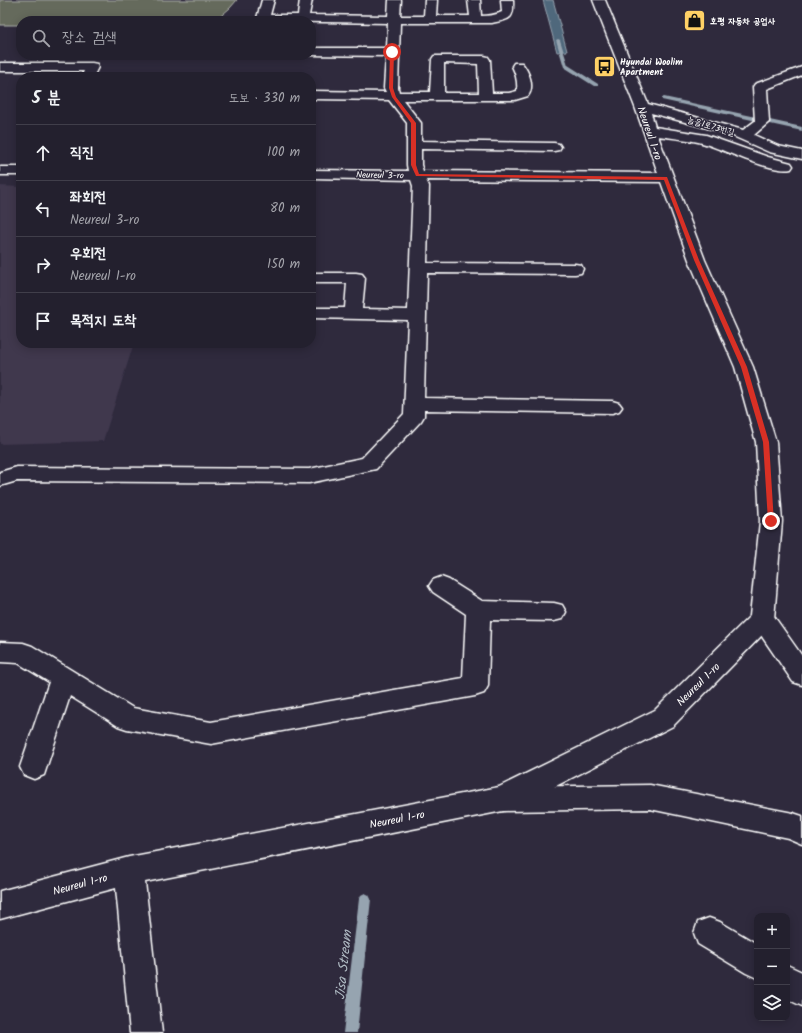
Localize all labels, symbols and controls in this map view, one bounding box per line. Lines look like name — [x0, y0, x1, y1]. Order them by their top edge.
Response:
shop icon: 호평 자동차 공업사 — [681, 8, 707, 34]
place label: 호평 자동차 공업사 — [710, 14, 776, 29]
search box — [16, 16, 316, 60]
text: 장소 검색 — [62, 26, 116, 50]
icon: search — [30, 27, 52, 49]
route start — [383, 43, 401, 61]
bus stop icon: Hyundai Woolim Apartment — [591, 54, 617, 80]
place label: Hyundai Woolim Apartment — [620, 55, 683, 80]
text: 5 분 — [32, 85, 61, 112]
text: 도보 · 330 m — [229, 88, 300, 109]
street label: Neureul 1-ro — [631, 104, 667, 163]
street label: 늘을1로73번길 — [686, 113, 737, 141]
text: 직진 — [70, 141, 94, 165]
icon: ahead — [32, 142, 54, 164]
text: 100 m — [267, 142, 300, 163]
street label: Neureul 3-ro — [356, 168, 404, 183]
text: 좌회전 — [70, 186, 106, 210]
icon: left — [32, 198, 54, 220]
text: 80 m — [270, 198, 300, 219]
text: Neureul 3-ro — [70, 210, 139, 231]
text: 우회전 — [70, 242, 106, 266]
icon: right — [32, 254, 54, 276]
text: 150 m — [267, 254, 300, 275]
text: Neureul 1-ro — [70, 266, 136, 287]
text: 목적지 도착 — [70, 309, 136, 333]
icon: arrive — [32, 310, 54, 332]
route end — [762, 512, 780, 530]
street label: Neureul 1-ro — [673, 659, 725, 711]
street label: Neureul 1-ro — [368, 806, 426, 834]
street label: Neureul 1-ro — [51, 869, 110, 901]
map controls — [754, 913, 790, 1021]
button: + — [754, 913, 790, 949]
water label: Jisa Stream — [329, 928, 359, 1001]
button: − — [754, 949, 790, 985]
button: layers — [754, 985, 790, 1021]

